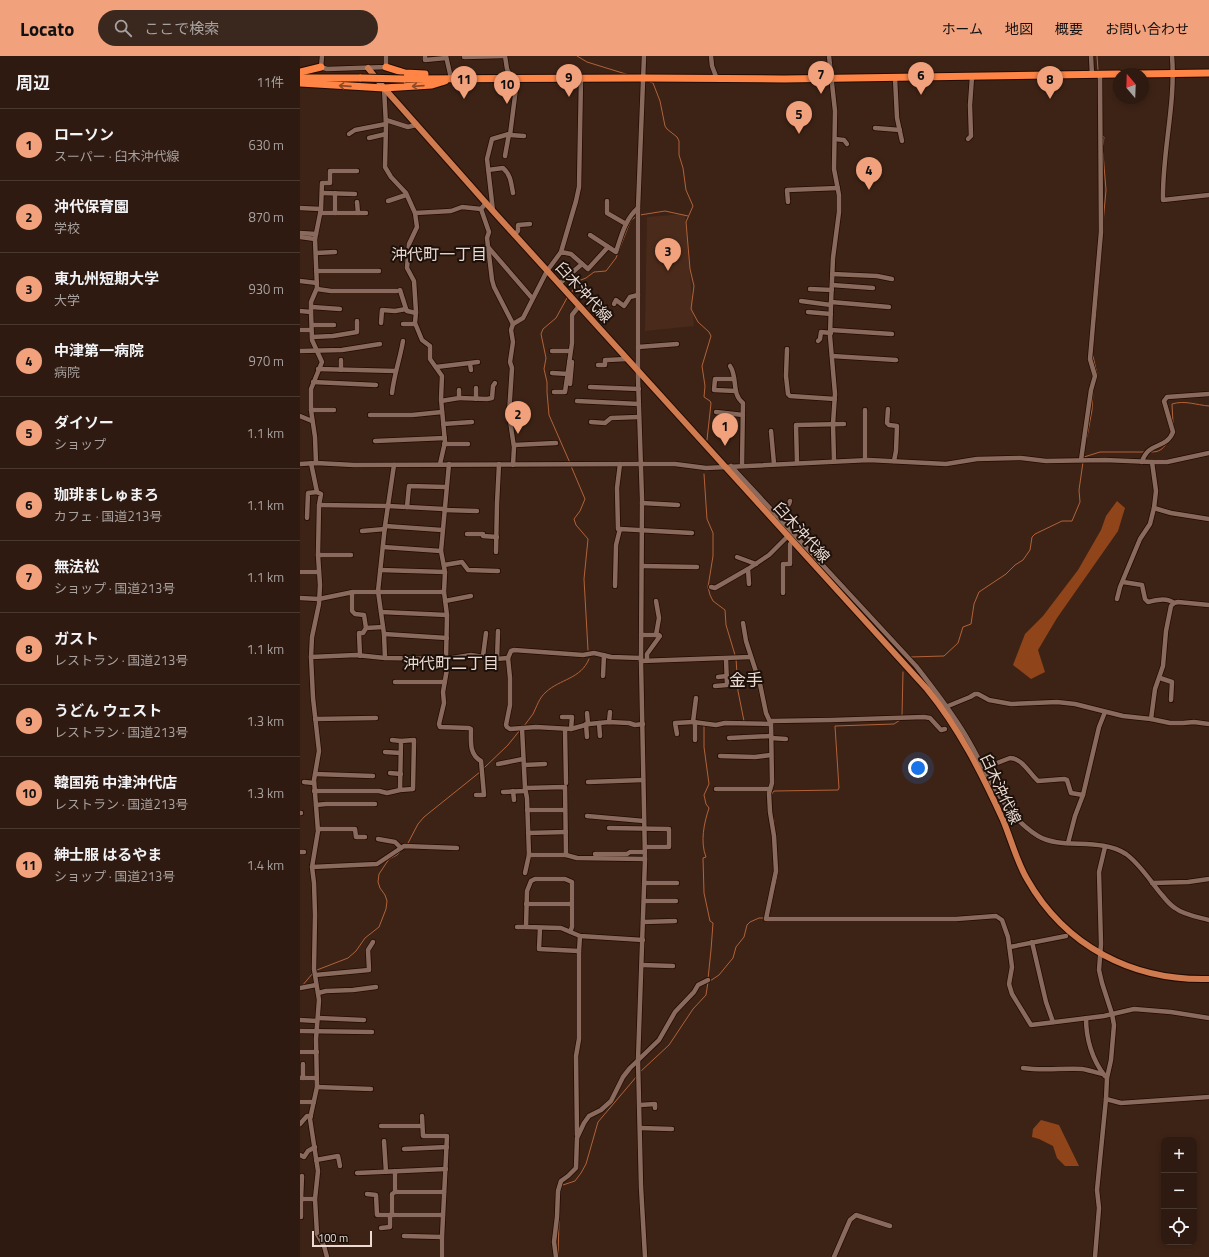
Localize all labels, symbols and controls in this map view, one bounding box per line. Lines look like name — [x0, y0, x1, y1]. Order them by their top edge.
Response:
search box — [98, 10, 378, 46]
text: Locato — [20, 14, 74, 43]
icon: search — [112, 17, 134, 39]
text: ここで検索 — [144, 17, 219, 40]
text: ホーム — [941, 18, 983, 39]
text: 地図 — [1005, 18, 1033, 39]
text: 概要 — [1055, 18, 1083, 39]
text: お問い合わせ — [1105, 18, 1189, 39]
pin: 7 — [808, 61, 834, 94]
pin: 6 — [908, 62, 934, 95]
pin: 9 — [556, 64, 582, 97]
pin: 11 — [451, 66, 477, 99]
pin: 8 — [1037, 66, 1063, 99]
north arrow — [1113, 68, 1149, 104]
text: 周辺 — [16, 70, 50, 96]
pin: 10 — [494, 71, 520, 104]
text: 11件 — [256, 72, 284, 92]
one-way arrow — [339, 82, 352, 89]
one-way arrow — [412, 82, 425, 89]
pin: 5 — [786, 101, 812, 134]
text: ローソン — [54, 123, 114, 146]
text: 1 — [25, 135, 33, 155]
text: 630 m — [248, 135, 284, 155]
text: スーパー · 臼木沖代線 — [54, 146, 179, 166]
pin: 4 — [856, 157, 882, 190]
text: 沖代保育園 — [54, 195, 129, 218]
text: 2 — [25, 207, 33, 227]
text: 870 m — [248, 207, 284, 227]
text: 学校 — [54, 218, 80, 238]
pin: 3 — [655, 238, 681, 271]
district label: 沖代町一丁目 — [391, 242, 487, 266]
street label: 臼木沖代線 — [550, 256, 618, 328]
text: 東九州短期大学 — [54, 267, 159, 290]
text: 3 — [25, 279, 33, 299]
text: 930 m — [248, 279, 284, 299]
text: 大学 — [54, 290, 80, 310]
text: 中津第一病院 — [54, 339, 144, 362]
text: 4 — [25, 351, 33, 371]
text: 970 m — [248, 351, 284, 371]
text: 病院 — [54, 362, 80, 382]
pin: 2 — [505, 401, 531, 434]
text: ダイソー — [54, 411, 114, 434]
pin: 1 — [712, 413, 738, 446]
text: 5 — [25, 423, 33, 443]
text: 1.1 km — [247, 423, 284, 443]
text: ショップ — [54, 434, 106, 454]
text: 珈琲ましゅまろ — [54, 483, 159, 506]
text: 6 — [25, 495, 33, 515]
text: 1.1 km — [247, 495, 284, 515]
street label: 臼木沖代線 — [768, 496, 836, 568]
text: カフェ · 国道213号 — [54, 506, 162, 526]
text: 無法松 — [54, 555, 99, 578]
text: 7 — [25, 567, 33, 587]
text: 1.1 km — [247, 567, 284, 587]
text: ショップ · 国道213号 — [54, 578, 175, 598]
text: ガスト — [54, 627, 99, 650]
text: 8 — [25, 639, 33, 659]
text: 1.1 km — [247, 639, 284, 659]
text: レストラン · 国道213号 — [54, 650, 188, 670]
district label: 沖代町二丁目 — [403, 651, 499, 675]
district label: 金手 — [729, 667, 763, 693]
text: うどん ウェスト — [54, 699, 162, 722]
text: 9 — [25, 711, 33, 731]
text: 1.3 km — [247, 711, 284, 731]
text: レストラン · 国道213号 — [54, 722, 188, 742]
street label: 臼木沖代線 — [975, 750, 1027, 828]
your location — [908, 758, 928, 778]
text: 韓国苑 中津沖代店 — [54, 771, 177, 794]
text: 10 — [22, 783, 36, 803]
text: 1.3 km — [247, 783, 284, 803]
text: レストラン · 国道213号 — [54, 794, 188, 814]
text: 紳士服 はるやま — [54, 843, 162, 866]
text: 11 — [22, 855, 36, 875]
text: 1.4 km — [247, 855, 284, 875]
text: ショップ · 国道213号 — [54, 866, 175, 886]
map controls — [1161, 1137, 1197, 1245]
button: + — [1161, 1137, 1197, 1173]
button: − — [1161, 1173, 1197, 1209]
button: locate — [1161, 1209, 1197, 1245]
scale bar — [312, 1229, 372, 1248]
text: 100 m — [318, 1230, 348, 1246]

